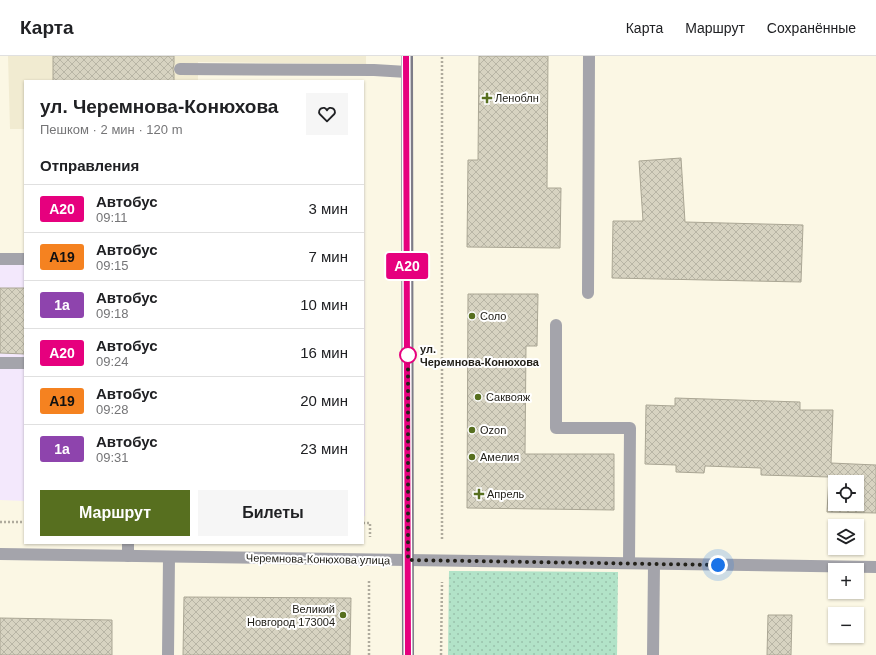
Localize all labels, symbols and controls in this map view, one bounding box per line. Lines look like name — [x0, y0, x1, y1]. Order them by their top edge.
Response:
text: Карта — [20, 17, 74, 38]
text: Карта — [626, 20, 663, 36]
text: Маршрут — [685, 20, 745, 36]
text: Сохранённые — [767, 20, 856, 36]
place label: Леноблн — [495, 92, 539, 104]
button: heart — [306, 93, 348, 135]
marker: Леноблн — [482, 93, 492, 103]
text: ул. Черемнова-Конюхова — [40, 96, 278, 117]
text: Пешком · 2 мин · 120 m — [40, 122, 182, 137]
text: Отправления — [40, 157, 139, 174]
text: Автобус — [96, 193, 158, 210]
text: 3 мин — [309, 200, 348, 217]
text: А20 — [49, 201, 75, 217]
text: 09:11 — [96, 210, 128, 225]
text: Автобус — [96, 241, 158, 258]
text: 7 мин — [309, 248, 348, 265]
text: A19 — [49, 249, 75, 265]
line badge: А20 — [384, 253, 430, 279]
text: 09:15 — [96, 258, 129, 273]
text: А20 — [394, 258, 420, 274]
text: Автобус — [96, 289, 158, 306]
text: 10 мин — [300, 296, 348, 313]
text: 1a — [54, 297, 70, 313]
text: 09:18 — [96, 306, 129, 321]
place label: Соло — [480, 310, 506, 322]
marker: Соло — [467, 311, 477, 321]
text: Автобус — [96, 337, 158, 354]
place label: ул. Черемнова-Конюхова — [420, 343, 540, 368]
text: 16 мин — [300, 344, 348, 361]
text: А20 — [49, 345, 75, 361]
marker: ул. Черемнова-Конюхова — [399, 346, 417, 364]
text: 09:24 — [96, 354, 129, 369]
text: Автобус — [96, 385, 158, 402]
place label: Саквояж — [486, 391, 531, 403]
text: 20 мин — [300, 392, 348, 409]
marker: Саквояж — [473, 392, 483, 402]
text: A19 — [49, 393, 75, 409]
text: 09:28 — [96, 402, 129, 417]
place label: Ozon — [480, 424, 506, 436]
marker: Ozon — [467, 425, 477, 435]
text: Автобус — [96, 433, 158, 450]
text: 23 мин — [300, 440, 348, 457]
text: 1a — [54, 441, 70, 457]
text: 09:31 — [96, 450, 129, 465]
place label: Амелия — [480, 451, 519, 463]
marker: Амелия — [467, 452, 477, 462]
map controls — [828, 475, 864, 643]
button: locate — [828, 475, 864, 511]
place label: Апрель — [487, 488, 525, 500]
marker: Апрель — [474, 489, 484, 499]
button: Маршрут — [40, 490, 190, 536]
button: Билеты — [198, 490, 348, 536]
button: layers — [828, 519, 864, 555]
street label: Черемнова-Конюхова улица — [246, 552, 391, 566]
your location — [708, 555, 728, 575]
button: + — [828, 563, 864, 599]
place label: Великий Новгород 173004 — [247, 603, 335, 628]
button: − — [828, 607, 864, 643]
marker: Великий Новгород 173004 — [338, 610, 348, 620]

